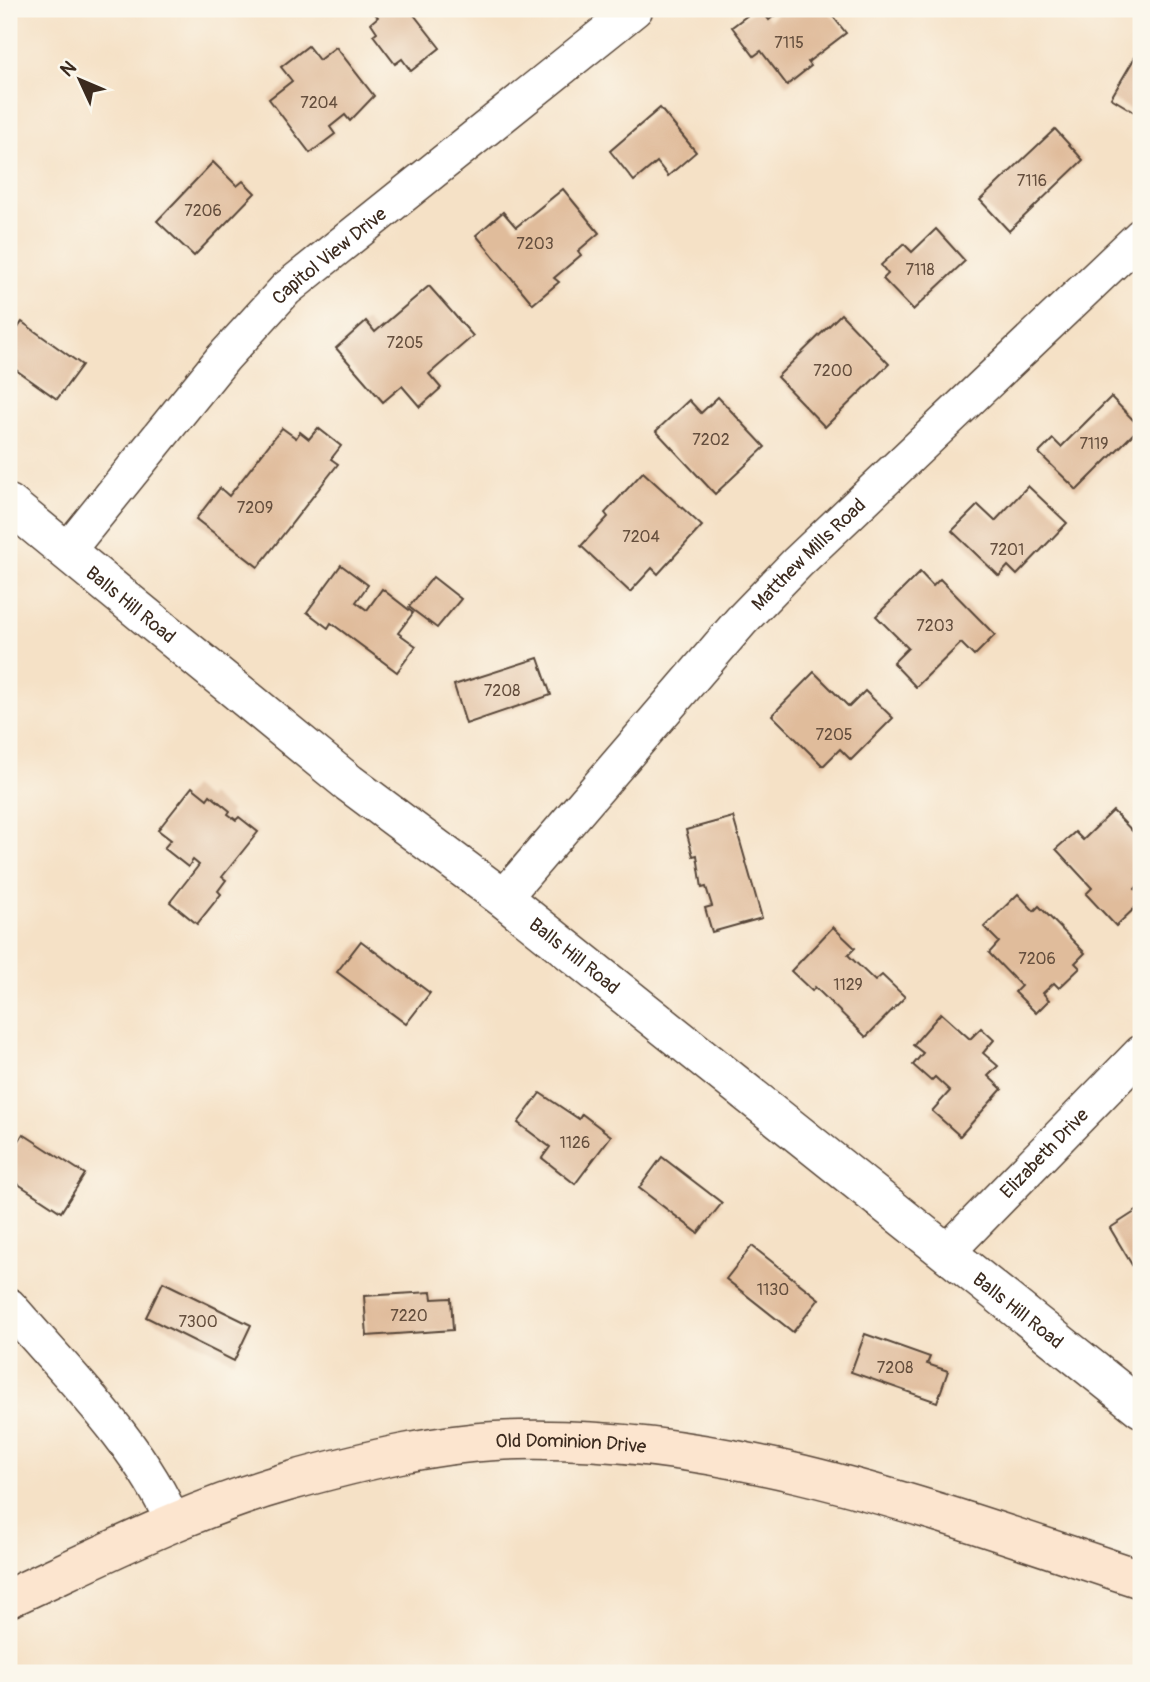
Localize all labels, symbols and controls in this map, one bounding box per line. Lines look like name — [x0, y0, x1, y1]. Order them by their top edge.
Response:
house number: 7115 — [774, 33, 804, 53]
north arrow — [46, 46, 116, 116]
text: N — [55, 56, 82, 82]
house number: 7204 — [300, 93, 338, 113]
house number: 7116 — [1017, 171, 1047, 191]
house number: 7206 — [184, 201, 222, 221]
street label: Capitol View Drive — [267, 202, 392, 310]
house number: 7203 — [516, 234, 554, 254]
house number: 7118 — [905, 260, 935, 280]
house number: 7205 — [386, 333, 424, 353]
house number: 7200 — [813, 361, 853, 381]
house number: 7202 — [692, 430, 730, 450]
house number: 7119 — [1079, 434, 1109, 454]
street label: Matthew Mills Road — [747, 493, 871, 616]
house number: 7209 — [237, 498, 273, 518]
house number: 7204 — [622, 527, 660, 547]
house number: 7201 — [990, 540, 1024, 560]
street label: Balls Hill Road — [81, 561, 180, 649]
house number: 7203 — [916, 616, 954, 636]
house number: 7208 — [484, 681, 520, 701]
house number: 7205 — [815, 725, 853, 745]
street label: Balls Hill Road — [524, 913, 624, 1000]
house number: 7206 — [1018, 949, 1056, 969]
house number: 1129 — [833, 975, 863, 995]
street label: Elizabeth Drive — [995, 1103, 1094, 1204]
house number: 1126 — [560, 1133, 590, 1153]
street label: Balls Hill Road — [968, 1267, 1068, 1354]
house number: 1130 — [757, 1280, 789, 1300]
house number: 7220 — [390, 1306, 428, 1326]
house number: 7300 — [178, 1312, 218, 1332]
house number: 7208 — [877, 1358, 913, 1378]
street label: Old Dominion Drive — [495, 1429, 648, 1459]

